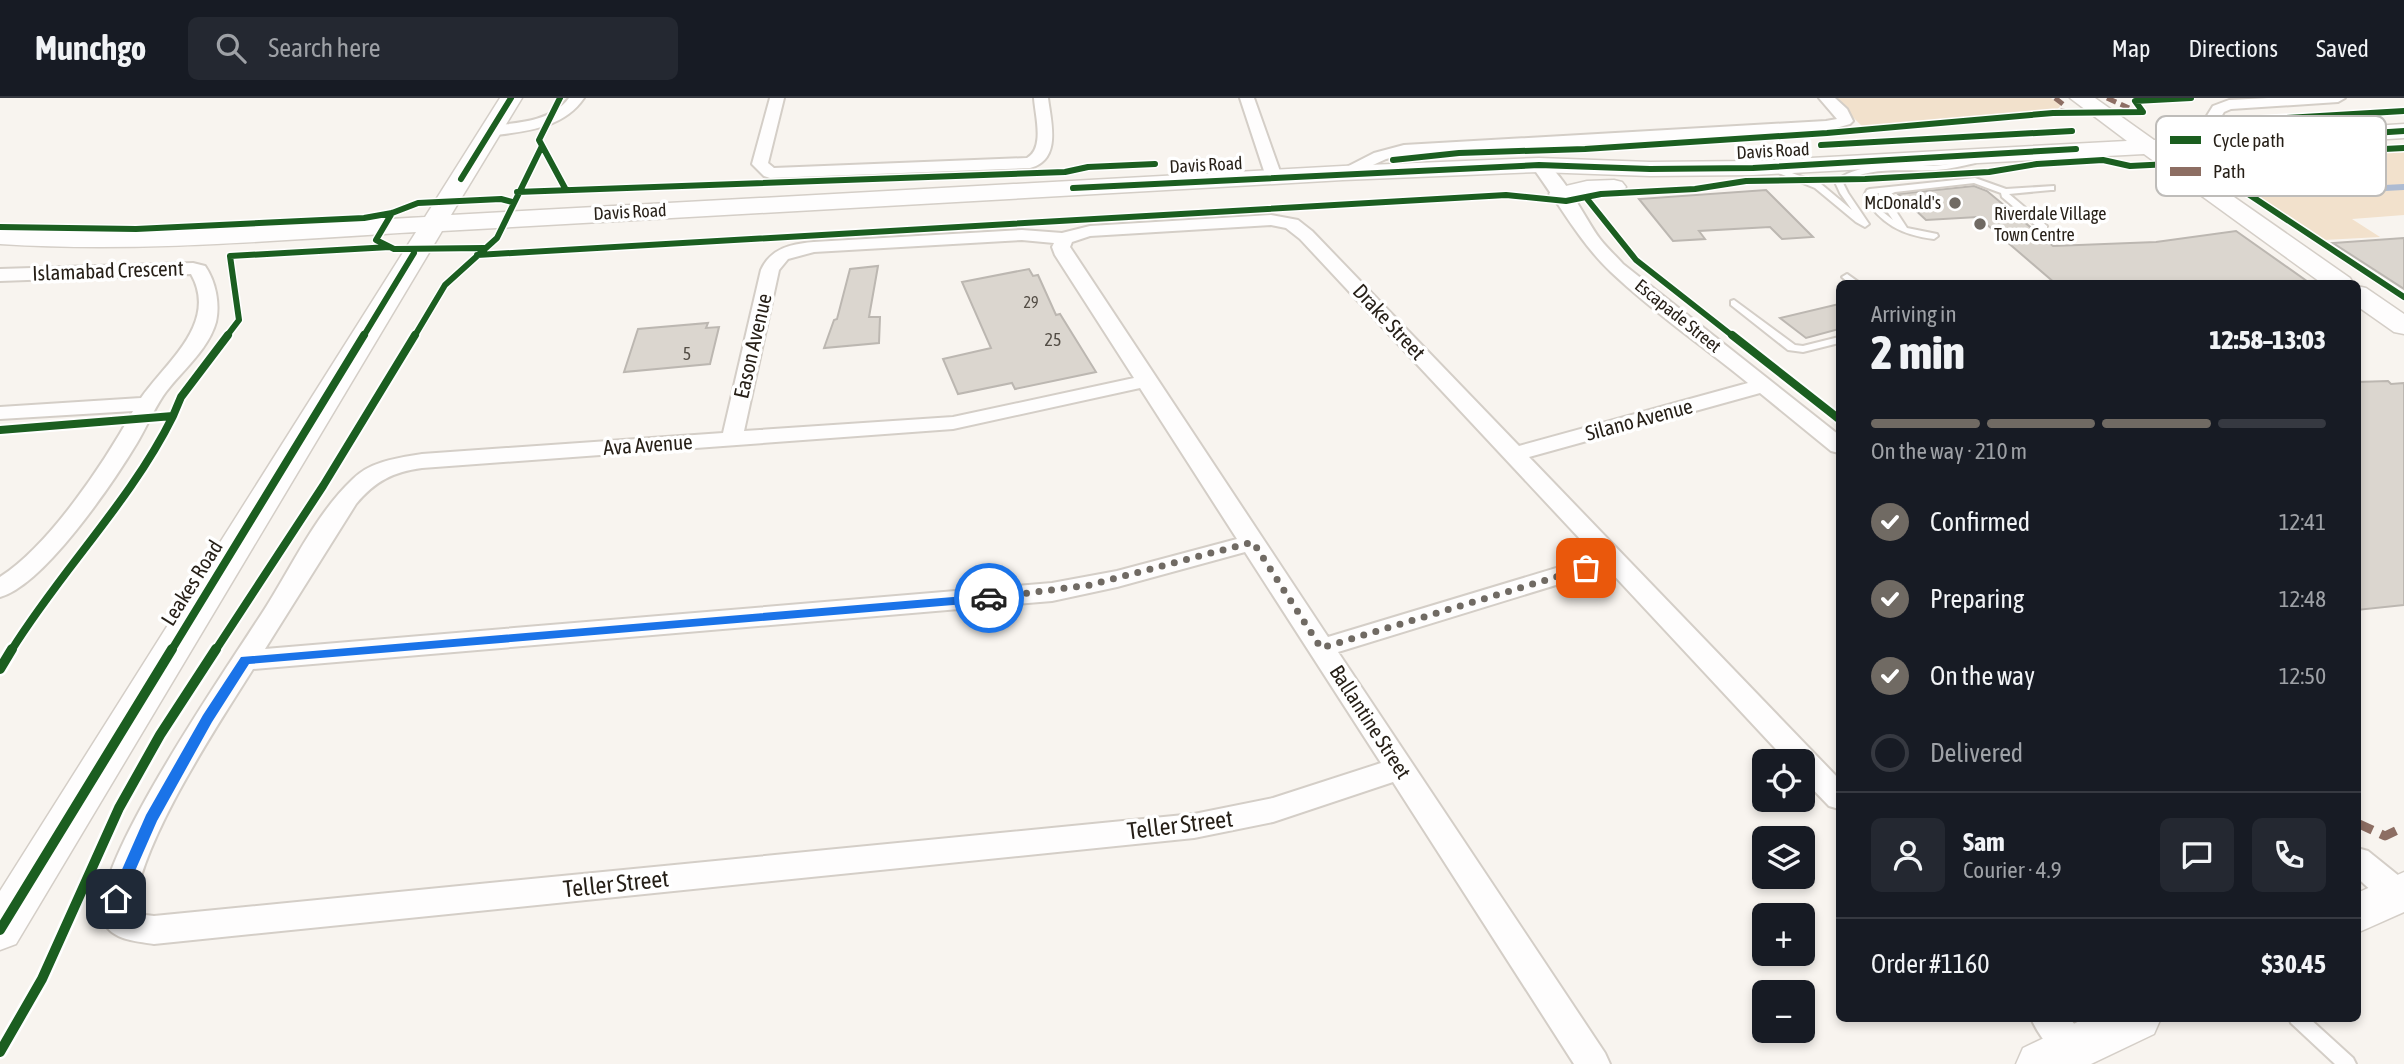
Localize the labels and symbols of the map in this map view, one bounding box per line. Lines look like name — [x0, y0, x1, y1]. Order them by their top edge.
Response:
legend — [2156, 116, 2386, 196]
text: Cycle path — [2213, 129, 2285, 151]
street label: Davis Road — [1736, 138, 1810, 163]
street label: Davis Road — [1169, 152, 1243, 177]
text: Path — [2213, 160, 2245, 182]
place label: McDonald's — [1864, 192, 1941, 213]
marker: McDonald's — [1947, 195, 1963, 211]
street label: Davis Road — [593, 199, 667, 224]
place label: Riverdale Village Town Centre — [1994, 203, 2106, 245]
marker: Riverdale Village Town Centre — [1972, 216, 1988, 232]
street label: Islamabad Crescent — [32, 255, 184, 285]
street label: Escapade Street — [1631, 275, 1726, 357]
street label: Drake Street — [1349, 279, 1431, 364]
street label: Eason Avenue — [728, 291, 776, 401]
house number: 29 — [1023, 293, 1039, 311]
house number: 25 — [1045, 329, 1061, 350]
house number: 5 — [683, 343, 691, 364]
street label: Silano Avenue — [1582, 393, 1695, 445]
street label: Ava Avenue — [602, 429, 693, 459]
street label: Leakes Road — [155, 535, 227, 630]
pin — [1556, 538, 1616, 598]
courier — [954, 563, 1024, 633]
street label: Ballantine Street — [1325, 660, 1416, 783]
street label: Teller Street — [1125, 805, 1234, 844]
street label: Teller Street — [562, 865, 670, 902]
pin — [86, 869, 146, 929]

